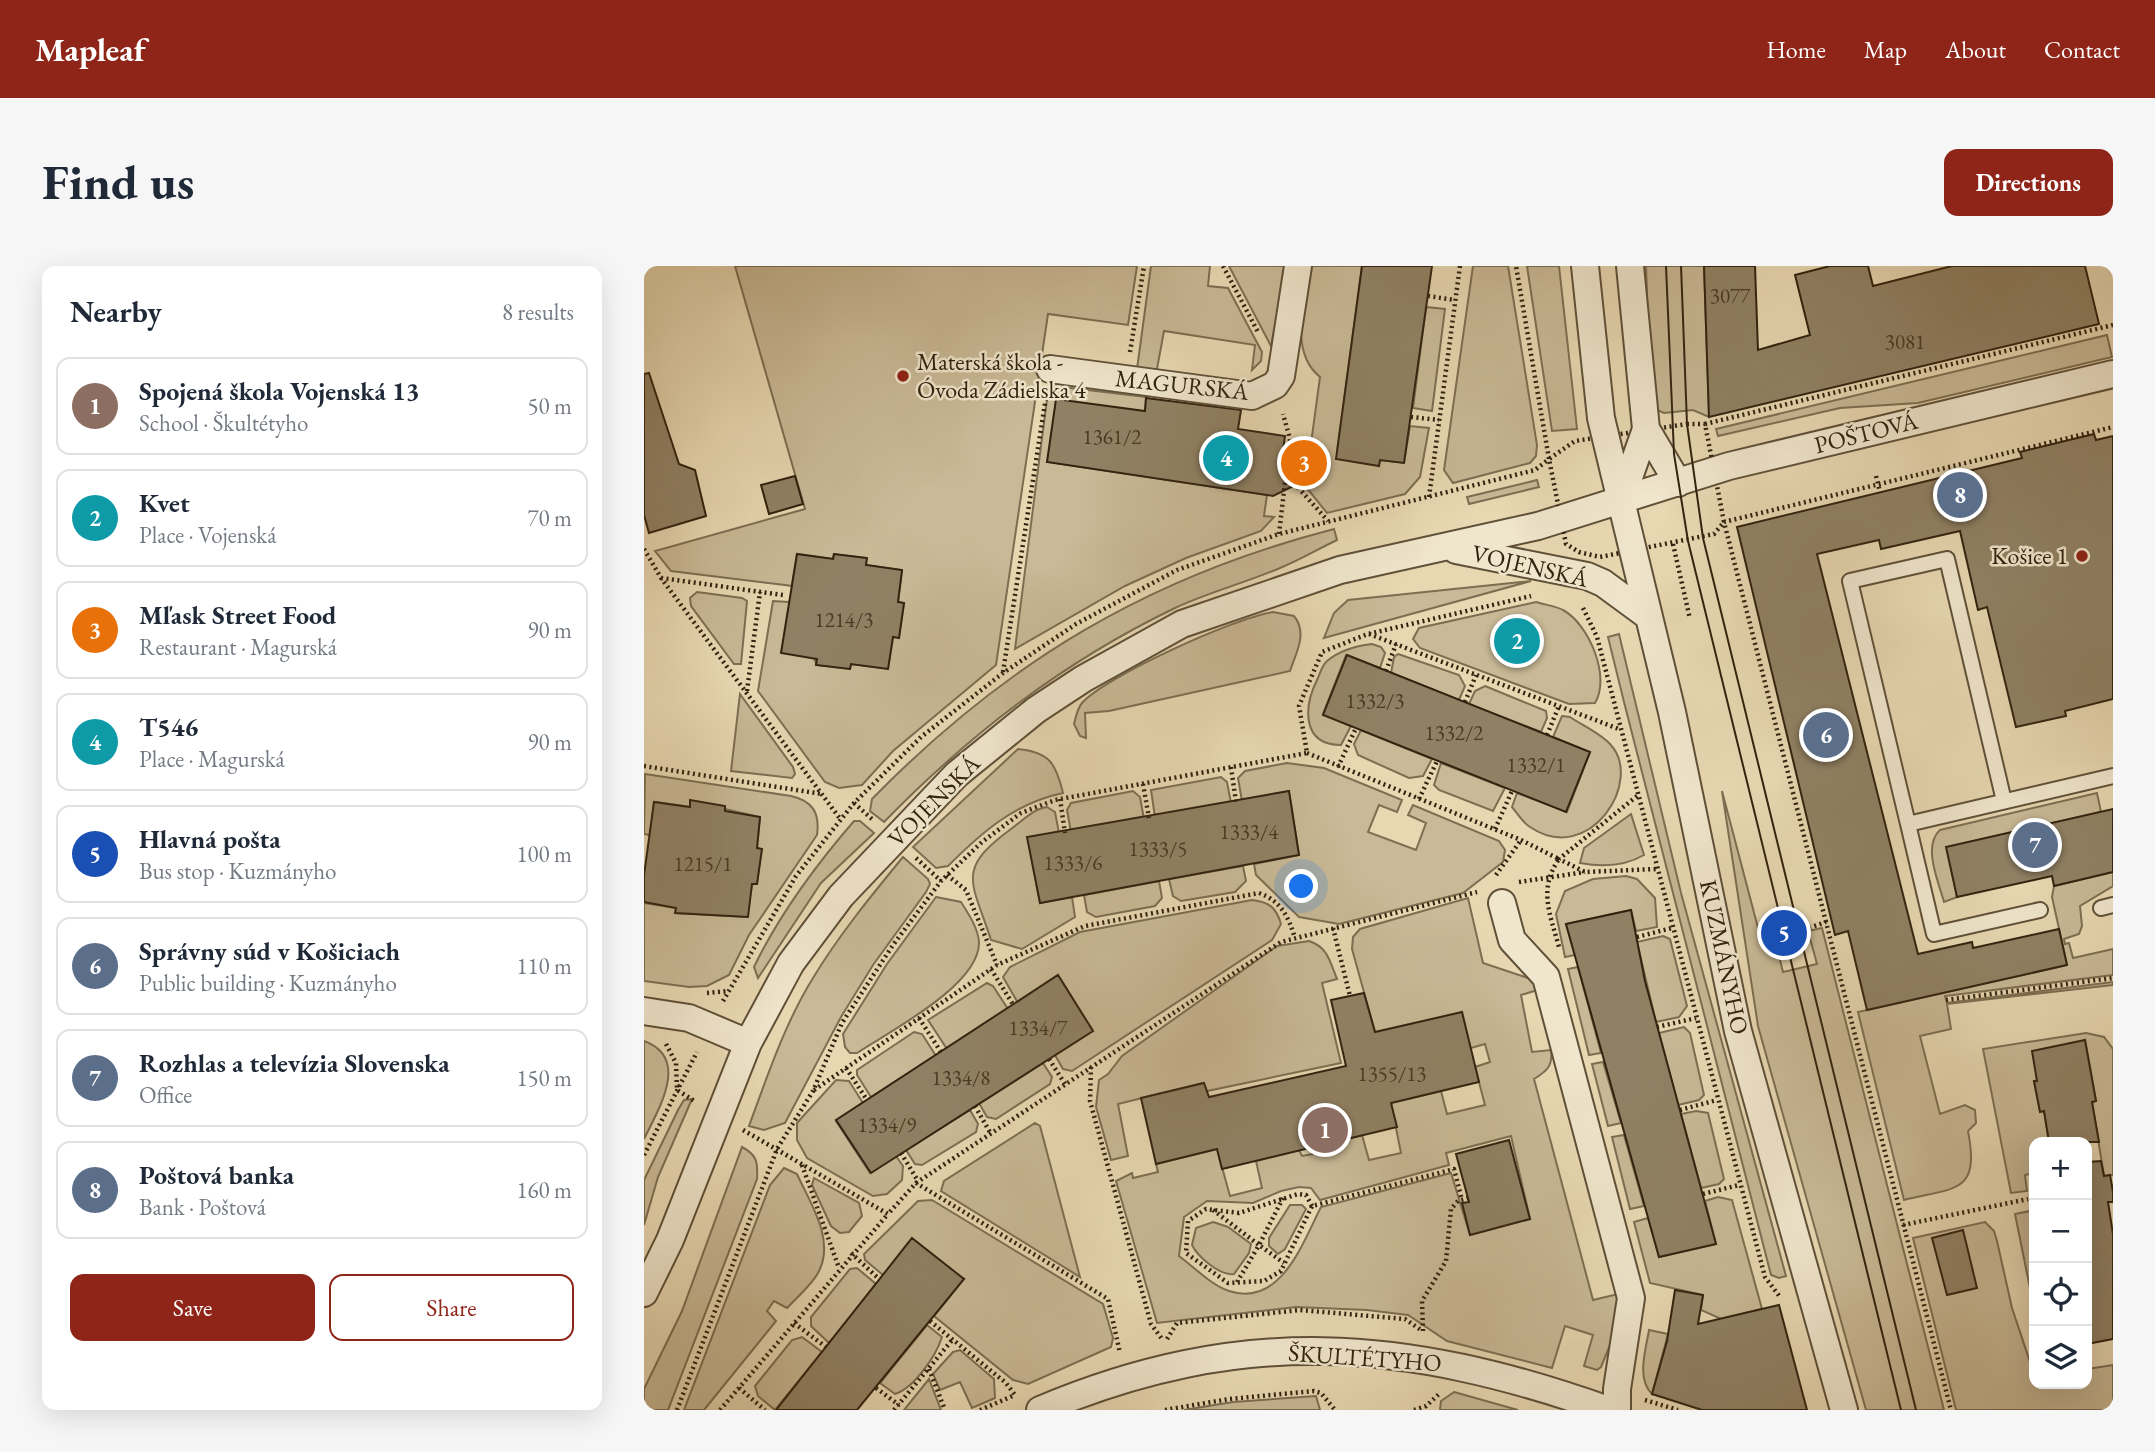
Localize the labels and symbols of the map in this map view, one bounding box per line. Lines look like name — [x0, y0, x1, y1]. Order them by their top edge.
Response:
house number: 3077 — [1710, 282, 1751, 309]
house number: 3081 — [1885, 328, 1925, 355]
place label: Materská škola - Óvoda Zádielska 4 — [917, 346, 1086, 405]
street label: MAGURSKÁ — [1114, 362, 1251, 407]
marker: Materská škola - Óvoda Zádielska 4 — [895, 368, 911, 384]
street label: POŠTOVÁ — [1811, 405, 1921, 460]
house number: 1361/2 — [1083, 423, 1141, 450]
pin: 4 — [1203, 432, 1249, 484]
pin: 3 — [1281, 437, 1327, 489]
pin: 8 — [1937, 469, 1983, 521]
street label: VOJENSKÁ — [1469, 537, 1592, 594]
place label: Košice 1 — [1991, 540, 2068, 571]
marker: Košice 1 — [2074, 548, 2090, 564]
house number: 1214/3 — [815, 606, 873, 633]
pin: 2 — [1494, 615, 1540, 667]
house number: 1332/3 — [1346, 687, 1404, 714]
pin: 6 — [1803, 709, 1849, 761]
house number: 1332/2 — [1425, 719, 1483, 746]
street label: VOJENSKÁ — [881, 748, 987, 853]
house number: 1332/1 — [1507, 751, 1565, 778]
house number: 1333/4 — [1220, 818, 1279, 845]
pin: 7 — [2012, 819, 2058, 871]
house number: 1333/5 — [1129, 835, 1187, 862]
house number: 1333/6 — [1044, 849, 1102, 876]
house number: 1215/1 — [674, 850, 732, 877]
your location — [1284, 869, 1318, 903]
street label: KUZMÁNYHO — [1693, 877, 1756, 1037]
pin: 5 — [1761, 907, 1807, 959]
house number: 1334/7 — [1009, 1014, 1068, 1041]
house number: 1355/13 — [1358, 1060, 1426, 1087]
house number: 1334/8 — [932, 1064, 990, 1091]
pin: 1 — [1302, 1104, 1348, 1156]
house number: 1334/9 — [858, 1111, 916, 1138]
street label: ŠKULTÉTYHO — [1287, 1337, 1443, 1378]

